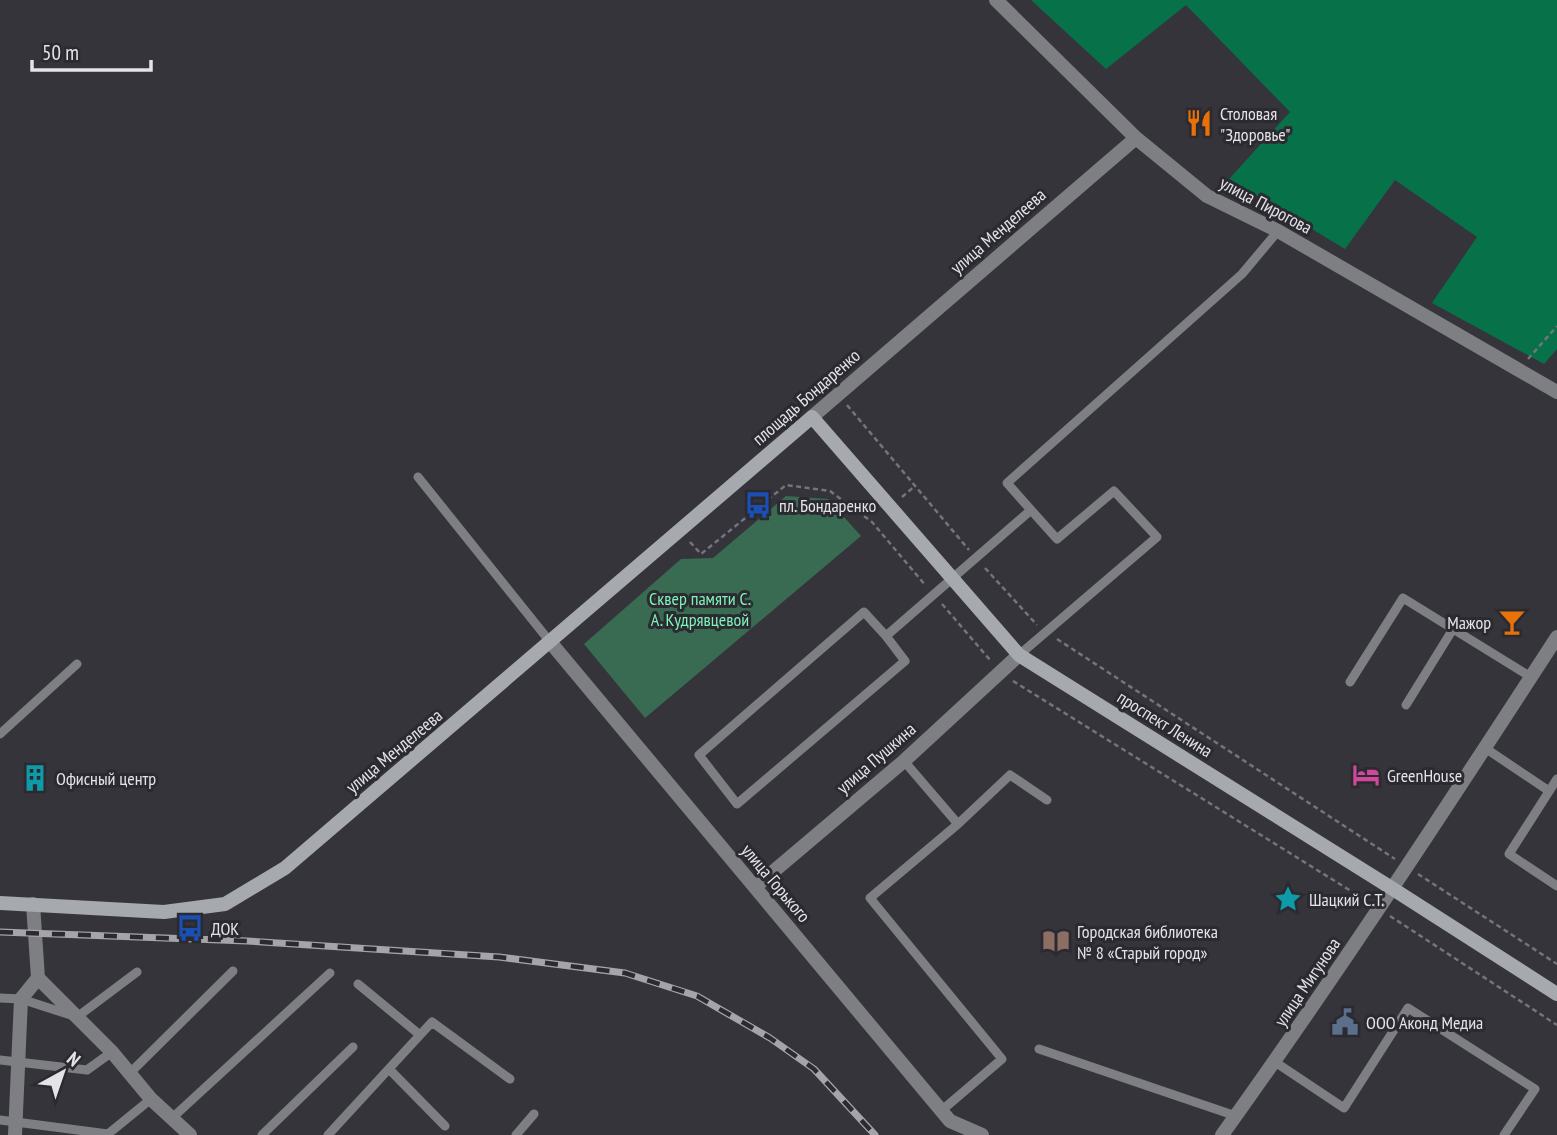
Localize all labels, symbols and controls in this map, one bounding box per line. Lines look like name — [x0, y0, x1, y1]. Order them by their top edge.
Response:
scale bar — [32, 28, 150, 72]
text: 50 m — [42, 39, 79, 66]
place label: Столовая "Здоровье" — [1220, 102, 1291, 146]
restaurant icon: Столовая "Здоровье" — [1184, 108, 1214, 138]
street label: улица Пирогова — [1216, 171, 1316, 239]
street label: улица Менделеева — [946, 183, 1050, 279]
street label: площадь Бондаренко — [747, 344, 865, 450]
bus stop icon: пл. Бондаренко — [743, 490, 773, 520]
place label: пл. Бондаренко — [779, 494, 876, 517]
park label: Сквер памяти С. А. Кудрявцевой — [649, 587, 751, 631]
bar icon: Мажор — [1497, 607, 1527, 637]
place label: Мажор — [1447, 611, 1491, 634]
street label: проспект Ленина — [1113, 686, 1217, 762]
street label: улица Менделеева — [341, 704, 447, 798]
street label: улица Пушкина — [832, 717, 920, 799]
hotel icon: GreenHouse — [1351, 760, 1381, 790]
building icon: Офисный центр — [20, 763, 50, 793]
place label: GreenHouse — [1387, 764, 1462, 787]
place label: Офисный центр — [56, 767, 156, 790]
street label: улица Горького — [737, 839, 816, 927]
place icon: Шацкий С.Т. — [1273, 884, 1303, 914]
place label: Шацкий С.Т. — [1309, 888, 1384, 911]
bus stop icon: ДОК — [175, 913, 205, 943]
place label: ДОК — [211, 917, 239, 940]
place label: Городская библиотека № 8 «Старый город» — [1077, 920, 1218, 964]
library icon: Городская библиотека № 8 «Старый город» — [1041, 926, 1071, 956]
street label: улица Мигунова — [1269, 933, 1345, 1031]
public building icon: ООО Аконд Медиа — [1330, 1007, 1360, 1037]
place label: ООО Аконд Медиа — [1366, 1011, 1483, 1034]
north arrow — [28, 1037, 98, 1107]
text: N — [62, 1046, 86, 1071]

